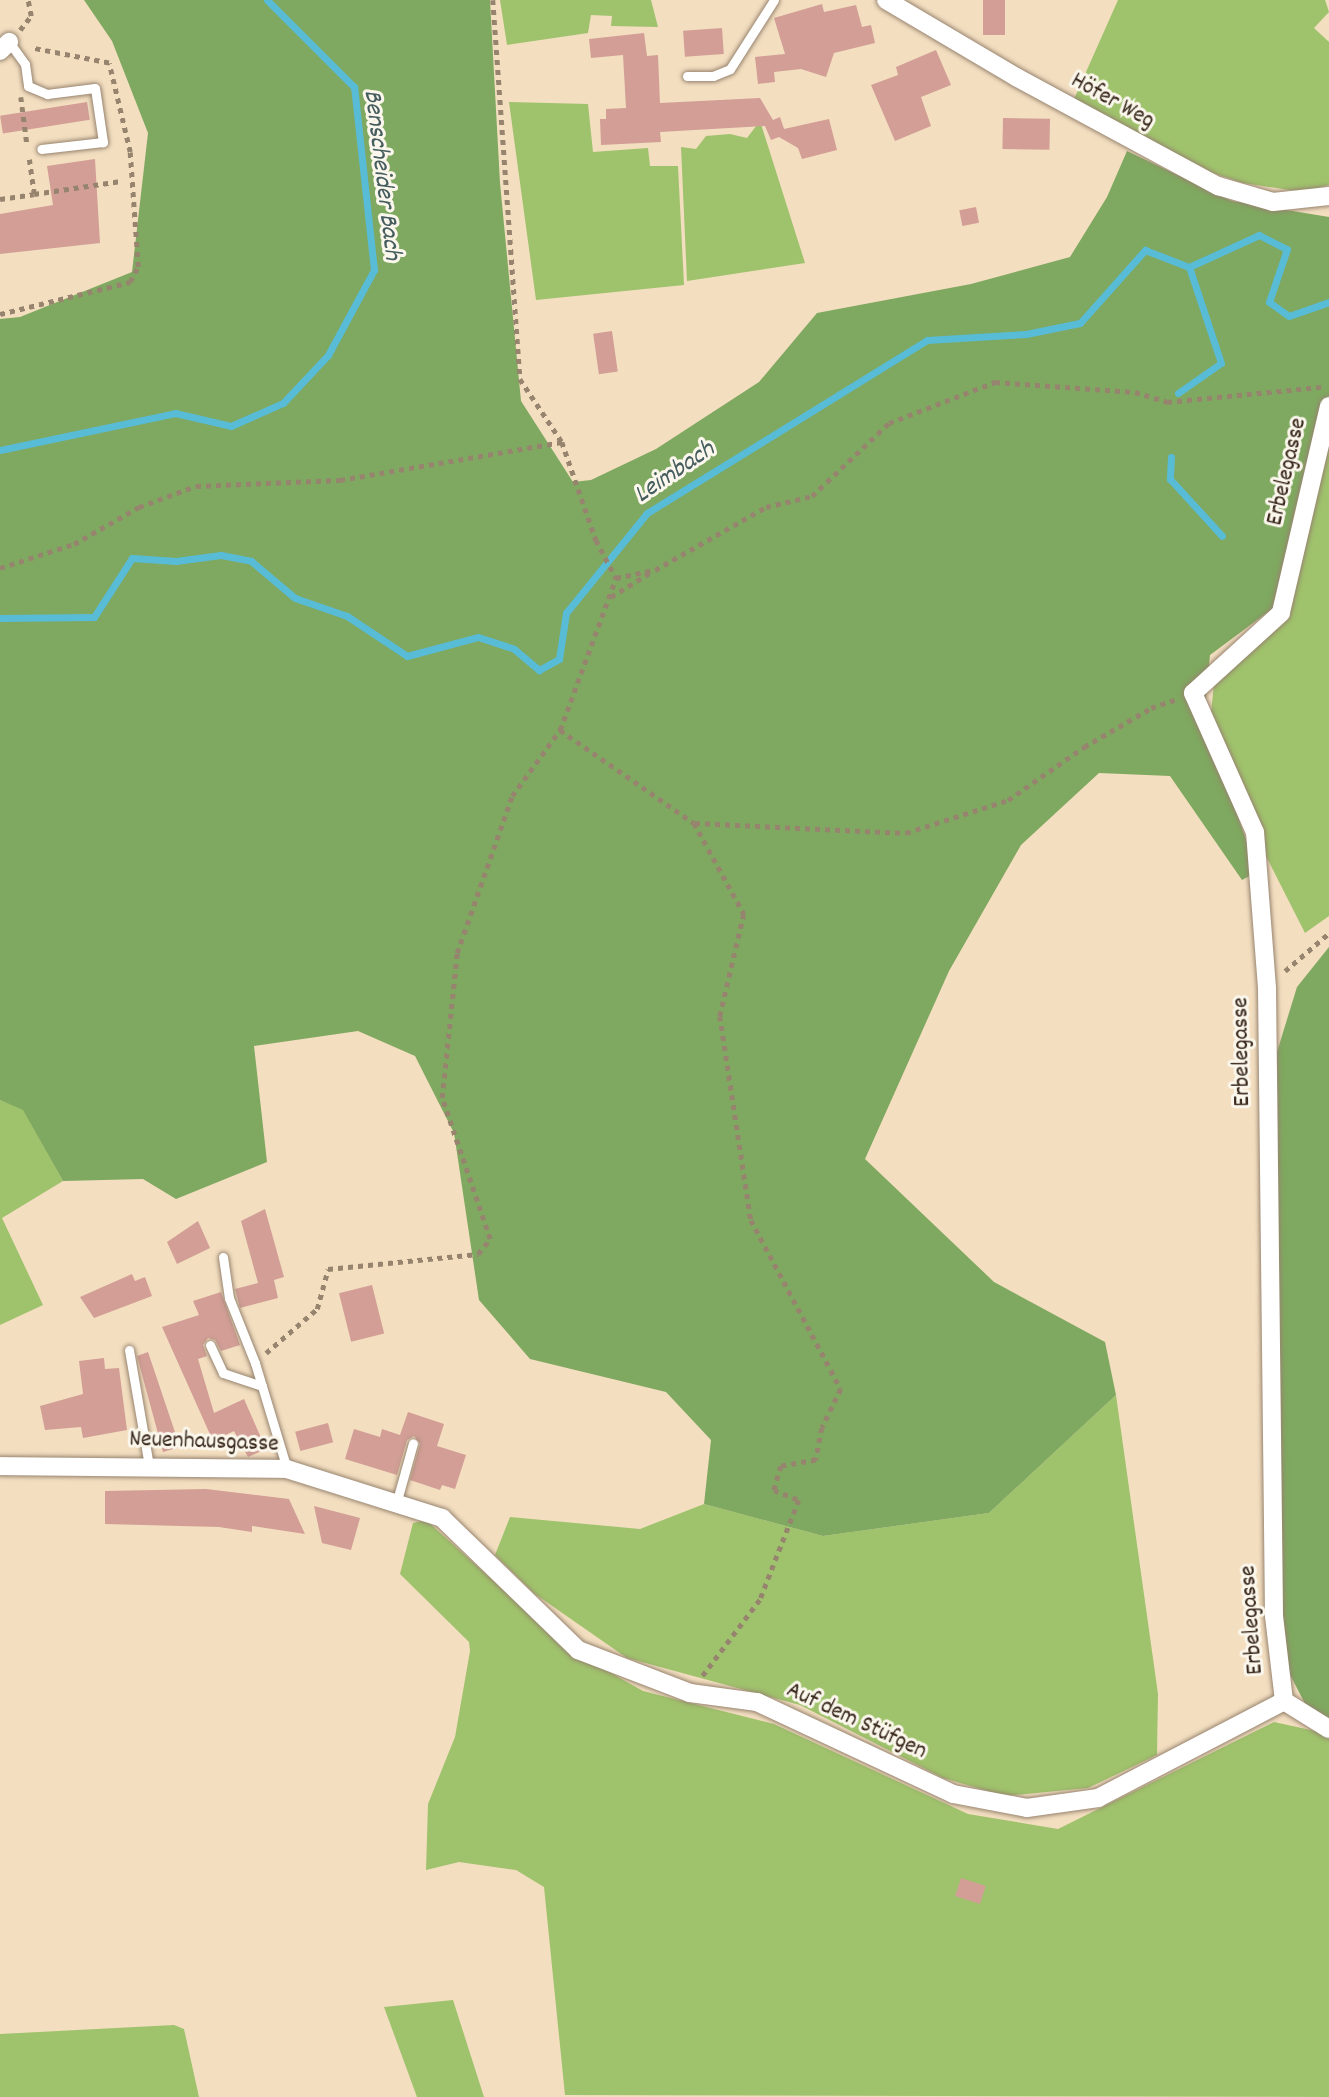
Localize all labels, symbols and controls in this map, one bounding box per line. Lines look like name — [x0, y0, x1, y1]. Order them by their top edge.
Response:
street label: Höfer Weg — [1065, 67, 1159, 137]
water label: Benscheider Bach — [355, 88, 407, 262]
street label: Erbelegasse — [1262, 415, 1314, 529]
water label: Leimbach — [629, 435, 721, 511]
street label: Erbelegasse — [1228, 997, 1258, 1107]
street label: Neuenhausgasse — [129, 1426, 279, 1460]
street label: Erbelegasse — [1235, 1564, 1271, 1676]
street label: Auf dem Stüfgen — [781, 1677, 931, 1767]

